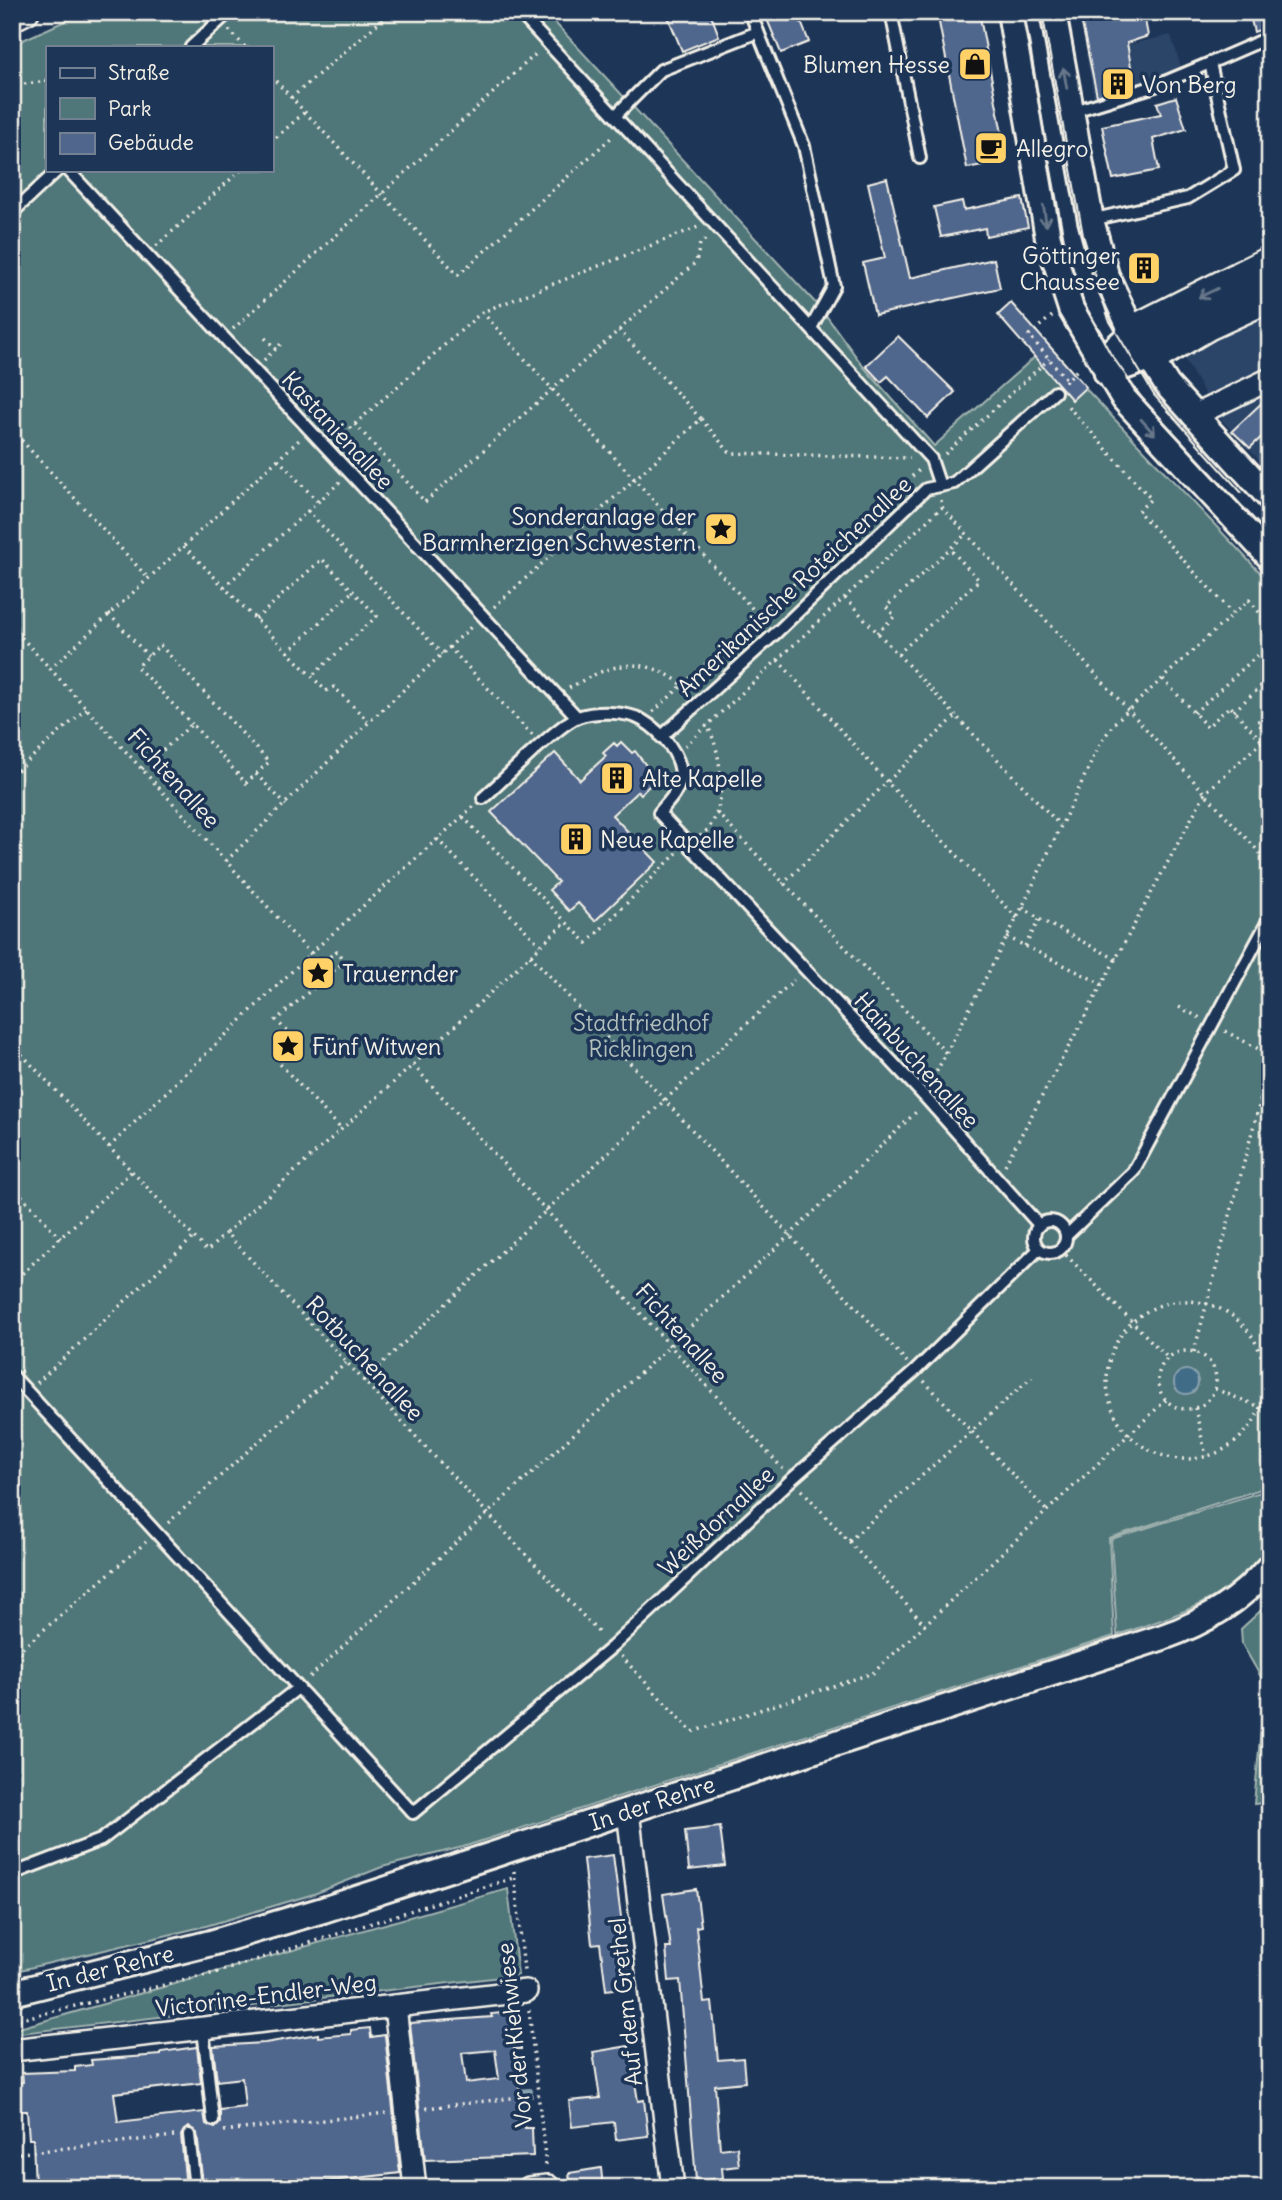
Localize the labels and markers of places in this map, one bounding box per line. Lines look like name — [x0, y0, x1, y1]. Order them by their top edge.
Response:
shop icon: Blumen Hesse — [956, 45, 994, 83]
place label: Blumen Hesse — [803, 50, 950, 79]
building icon: Von Berg — [1099, 65, 1137, 103]
place label: Von Berg — [1142, 70, 1237, 99]
cafe icon: Allegro — [972, 129, 1010, 167]
place label: Allegro — [1016, 134, 1088, 163]
place label: Göttinger Chaussee — [1019, 241, 1121, 296]
building icon: Göttinger Chaussee — [1125, 249, 1163, 287]
place label: Sonderanlage der Barmherzigen Schwestern — [422, 502, 697, 557]
place icon: Sonderanlage der Barmherzigen Schwestern — [702, 510, 740, 548]
building icon: Alte Kapelle — [598, 759, 636, 797]
place label: Alte Kapelle — [642, 764, 763, 793]
building icon: Neue Kapelle — [557, 820, 595, 858]
place label: Neue Kapelle — [600, 825, 735, 854]
place icon: Trauernder — [299, 954, 337, 992]
place label: Trauernder — [342, 959, 459, 988]
place icon: Fünf Witwen — [269, 1027, 307, 1065]
place label: Fünf Witwen — [312, 1032, 441, 1061]

